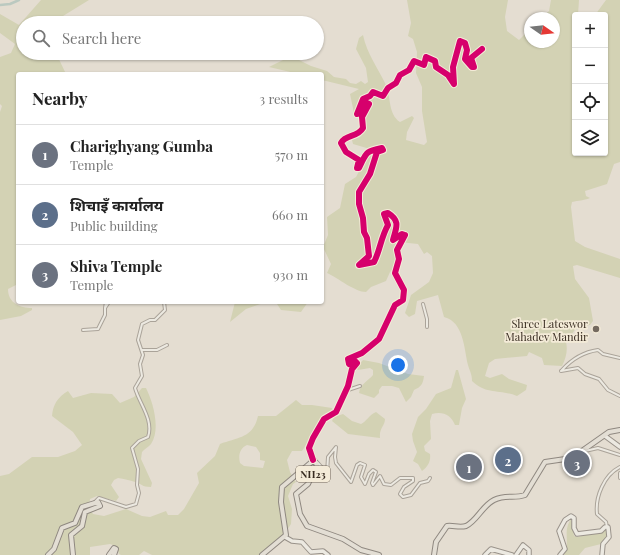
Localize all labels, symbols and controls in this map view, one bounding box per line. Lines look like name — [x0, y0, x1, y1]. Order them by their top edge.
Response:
north arrow — [524, 12, 560, 48]
map controls — [572, 12, 608, 156]
button: + — [572, 12, 608, 48]
search box — [16, 16, 324, 60]
icon: search — [30, 27, 52, 49]
text: Search here — [62, 28, 141, 48]
button: − — [572, 48, 608, 84]
button: locate — [572, 84, 608, 120]
text: Nearby — [32, 87, 87, 109]
text: 3 results — [259, 90, 308, 107]
button: layers — [572, 120, 608, 156]
text: Charighyang Gumba — [70, 136, 213, 156]
text: 1 — [43, 146, 47, 163]
text: 570 m — [275, 146, 308, 163]
text: Temple — [70, 156, 113, 173]
text: शिचाइँ कार्यालय — [70, 195, 163, 215]
text: 2 — [42, 206, 48, 223]
text: 660 m — [272, 206, 308, 223]
text: Public building — [70, 217, 158, 234]
text: Shiva Temple — [70, 256, 162, 276]
text: 3 — [42, 266, 48, 283]
text: 930 m — [273, 266, 308, 283]
text: Temple — [70, 276, 113, 293]
place label: Shree Lateswor Mahadev Mandir — [505, 316, 588, 344]
marker: Shree Lateswor Mahadev Mandir — [591, 324, 601, 334]
your location — [388, 355, 408, 375]
pin: 2 — [495, 445, 521, 475]
pin: 3 — [564, 448, 590, 478]
pin: 1 — [456, 452, 482, 482]
road number: NH23 — [296, 466, 330, 482]

